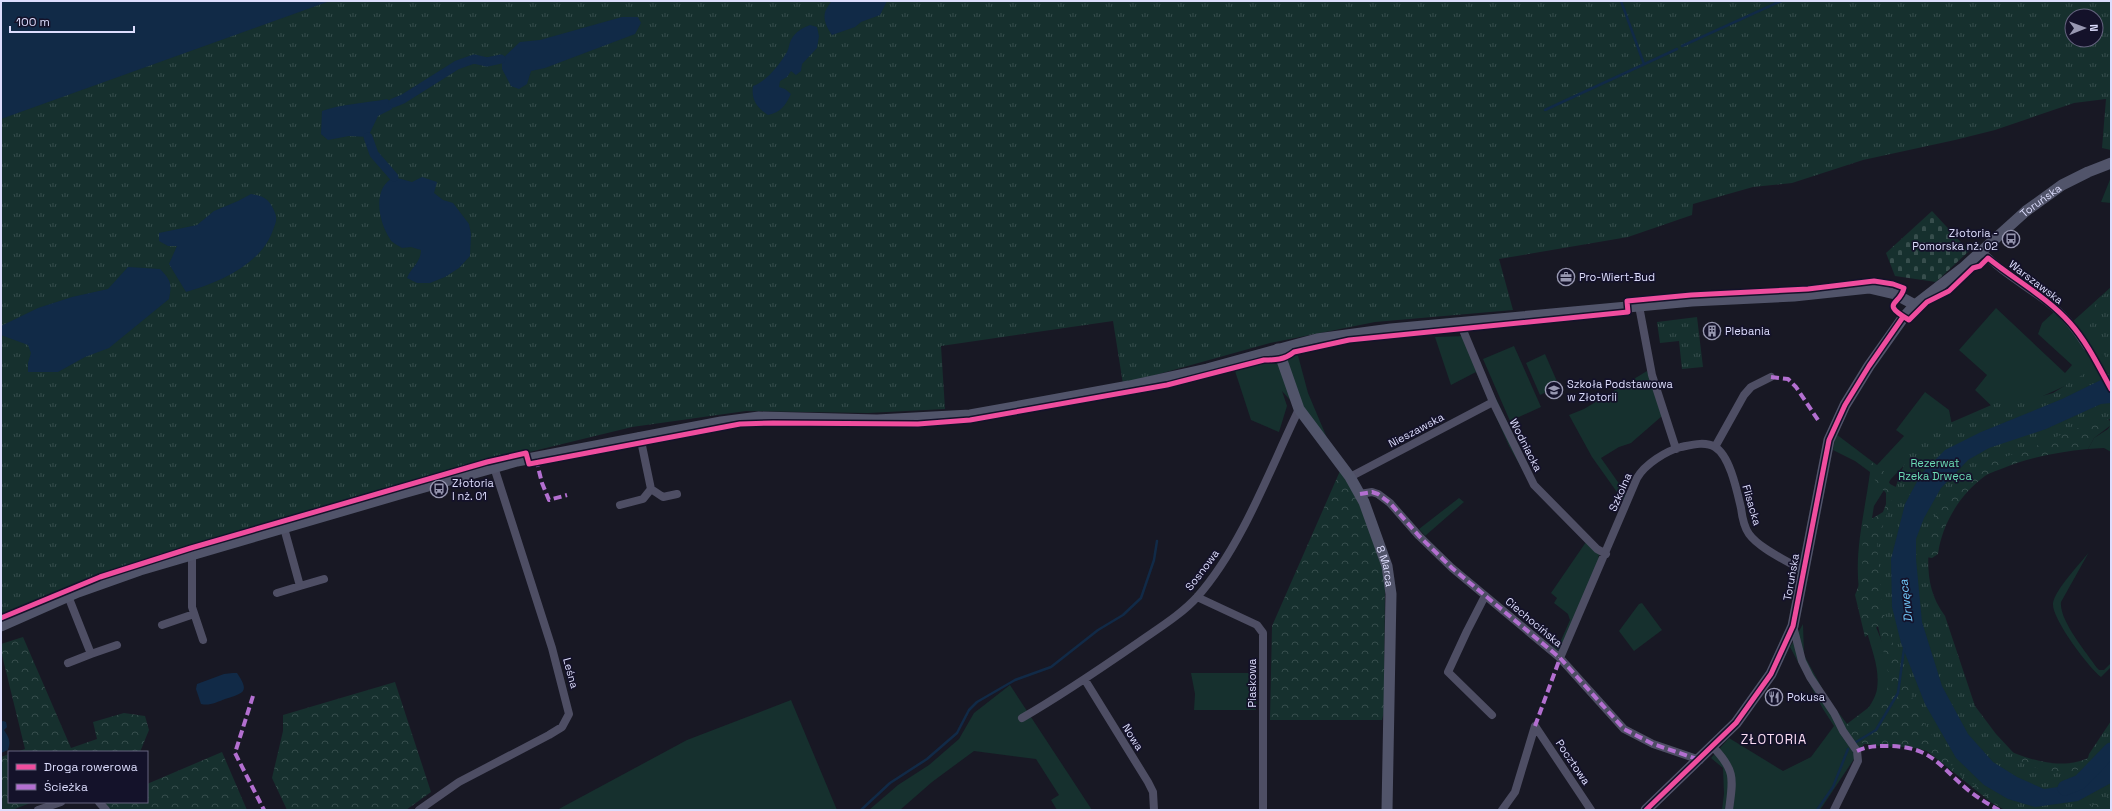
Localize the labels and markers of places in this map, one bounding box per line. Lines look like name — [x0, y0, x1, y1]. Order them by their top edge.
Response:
place label: Złotoria - Pomorska nż. 02 — [1912, 226, 1998, 253]
bus stop icon: Złotoria - Pomorska nż. 02 — [2001, 229, 2021, 249]
office icon: Pro-Wiert-Bud — [1556, 267, 1576, 287]
place label: Pro-Wiert-Bud — [1579, 270, 1655, 284]
building icon: Plebania — [1702, 321, 1722, 341]
place label: Plebania — [1725, 324, 1771, 338]
place label: Szkoła Podstawowa w Złotorii — [1567, 377, 1673, 404]
school or university icon: Szkoła Podstawowa w Złotorii — [1544, 380, 1564, 400]
place label: Złotoria I nż. 01 — [452, 476, 494, 503]
bus stop icon: Złotoria I nż. 01 — [429, 479, 449, 499]
restaurant icon: Pokusa — [1764, 687, 1784, 707]
place label: Pokusa — [1787, 690, 1826, 704]

